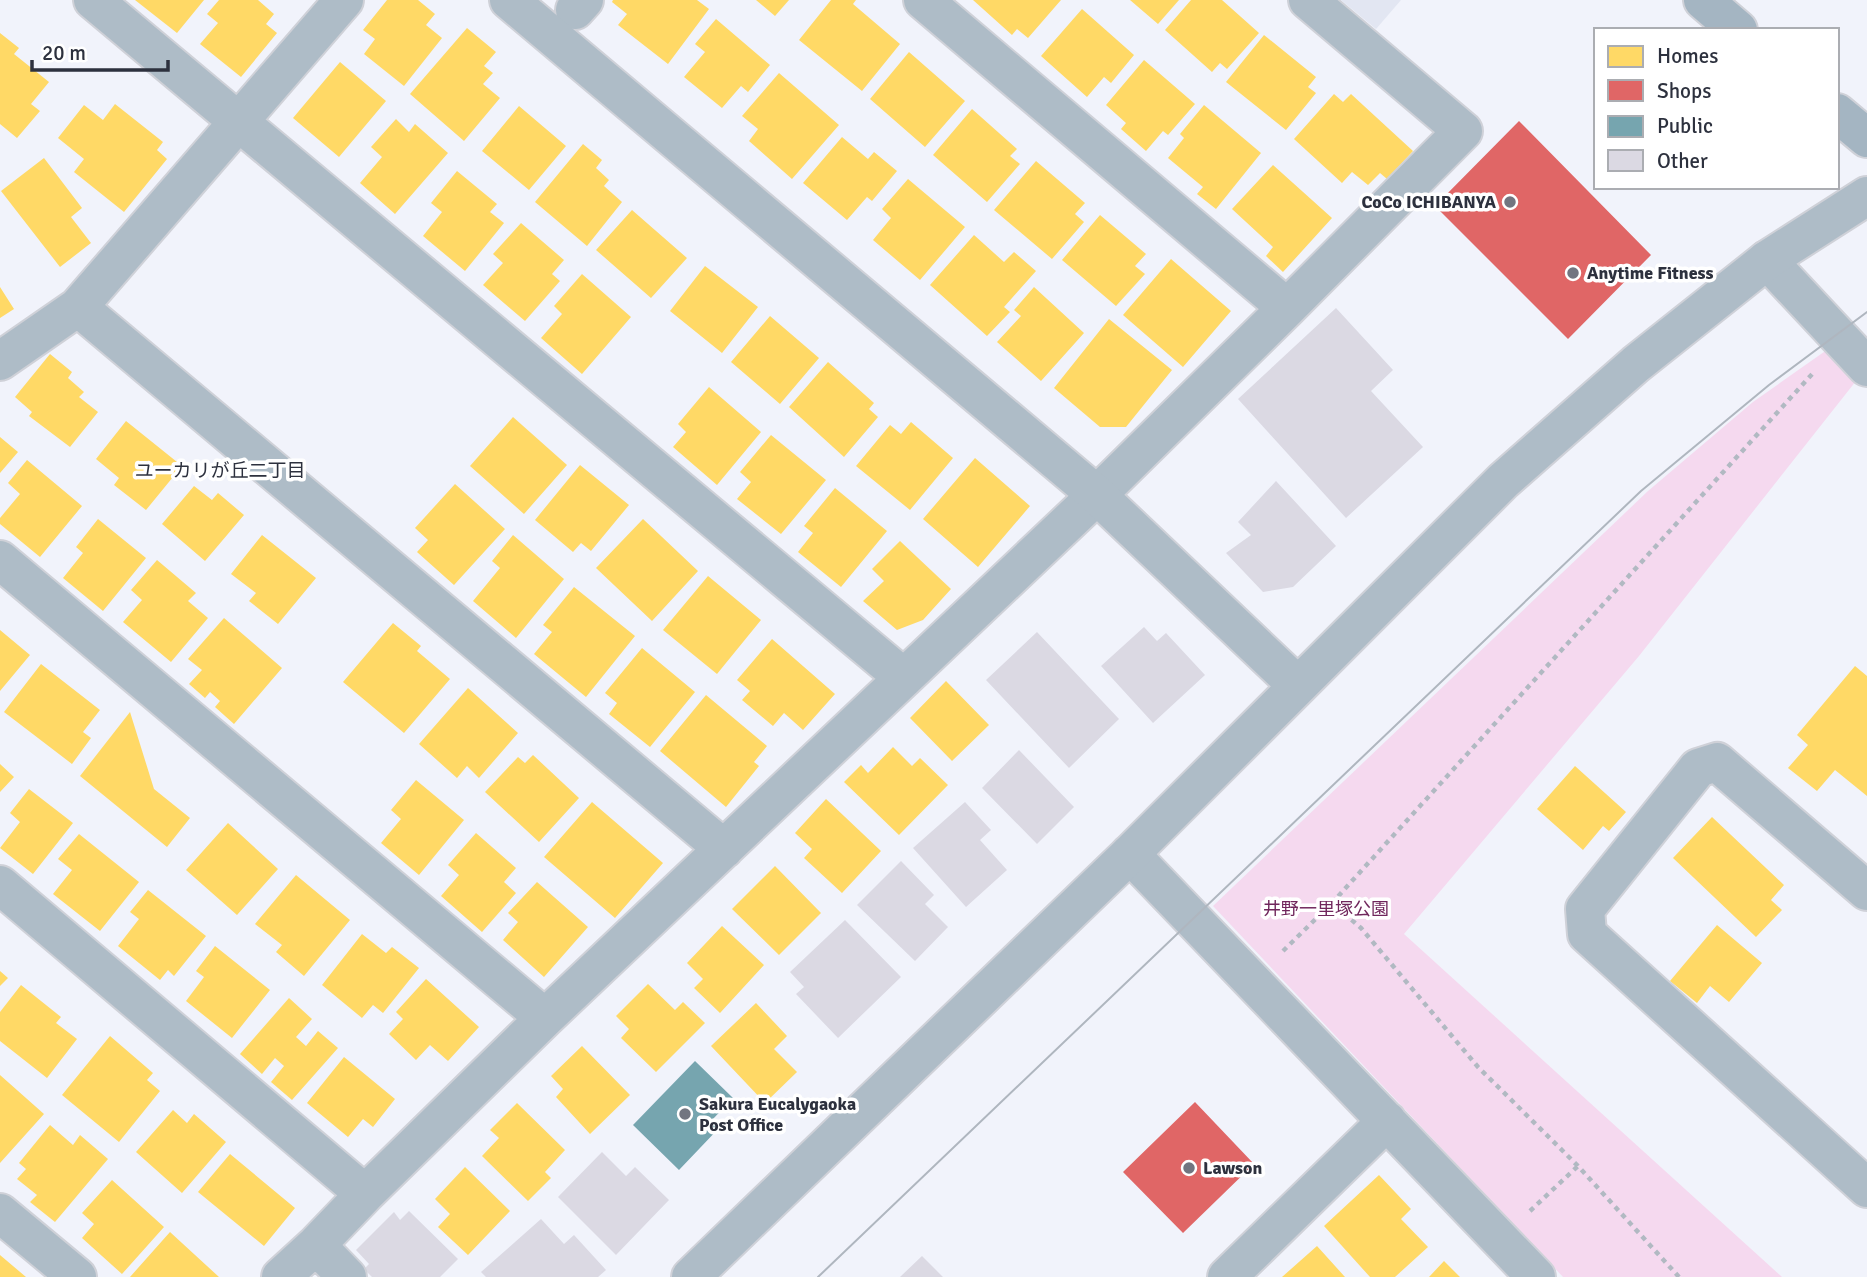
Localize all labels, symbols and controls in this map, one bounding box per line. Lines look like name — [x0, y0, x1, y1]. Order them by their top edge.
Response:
scale bar — [32, 28, 168, 72]
legend — [1594, 28, 1839, 189]
text: 20 m — [42, 40, 86, 66]
text: Homes — [1657, 43, 1719, 69]
text: Shops — [1657, 78, 1711, 104]
text: Public — [1657, 113, 1713, 139]
text: Other — [1657, 148, 1708, 174]
place label: CoCo ICHIBANYA — [1362, 191, 1497, 213]
marker: CoCo ICHIBANYA — [1502, 194, 1518, 210]
place label: Anytime Fitness — [1587, 262, 1714, 284]
marker: Anytime Fitness — [1565, 265, 1581, 281]
district label: ユーカリが丘二丁目 — [134, 459, 306, 483]
park label: 井野一里塚公園 — [1263, 898, 1389, 920]
place label: Sakura Eucalygaoka Post Office — [699, 1093, 856, 1136]
marker: Sakura Eucalygaoka Post Office — [677, 1106, 693, 1122]
place label: Lawson — [1203, 1157, 1262, 1179]
marker: Lawson — [1181, 1160, 1197, 1176]

